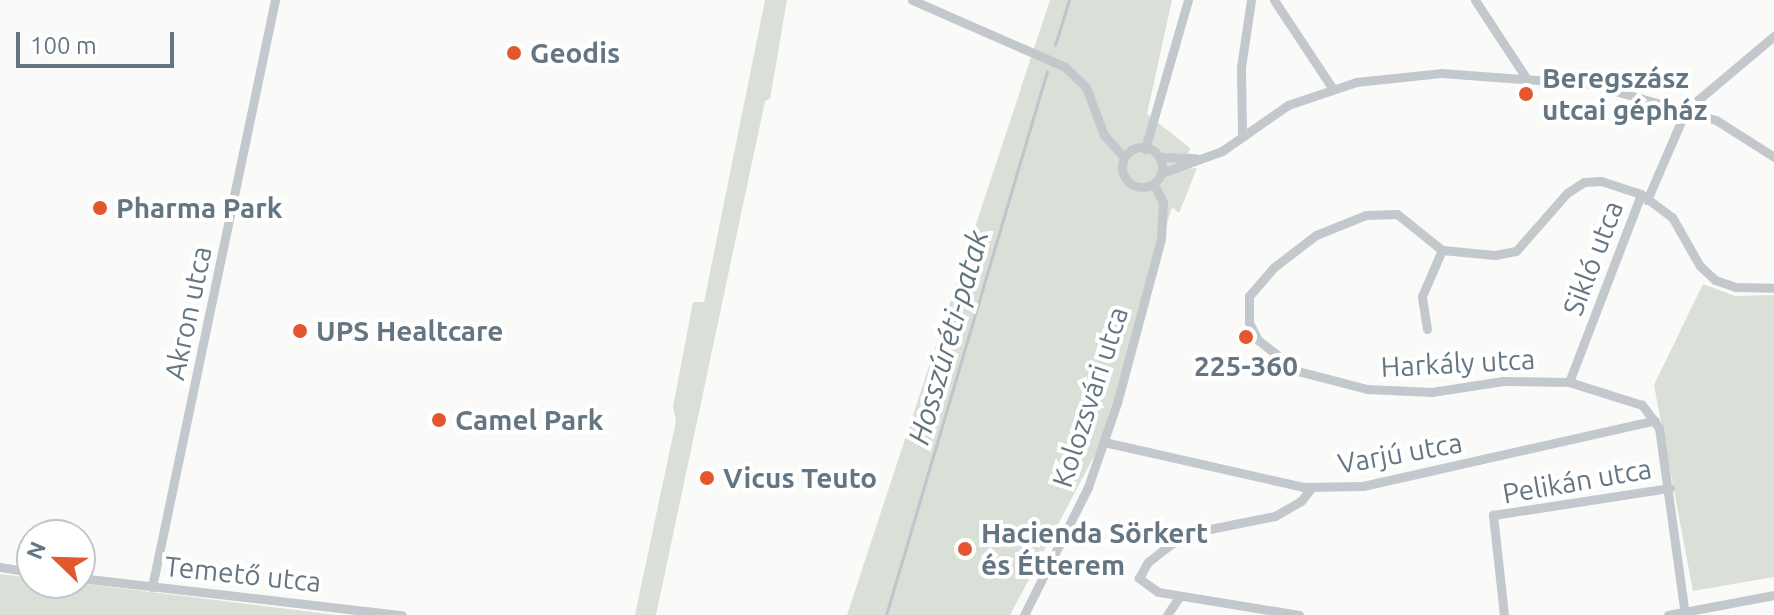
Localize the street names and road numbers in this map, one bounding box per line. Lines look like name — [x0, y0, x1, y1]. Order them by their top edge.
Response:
street label: Sikló utca — [1556, 196, 1630, 320]
street label: Akron utca — [157, 243, 219, 383]
street label: Kolozsvári utca — [1045, 303, 1135, 491]
street label: Harkály utca — [1380, 342, 1536, 384]
street label: Varjú utca — [1335, 426, 1465, 480]
street label: Pelikán utca — [1500, 451, 1654, 511]
street label: Temető utca — [163, 549, 323, 599]

